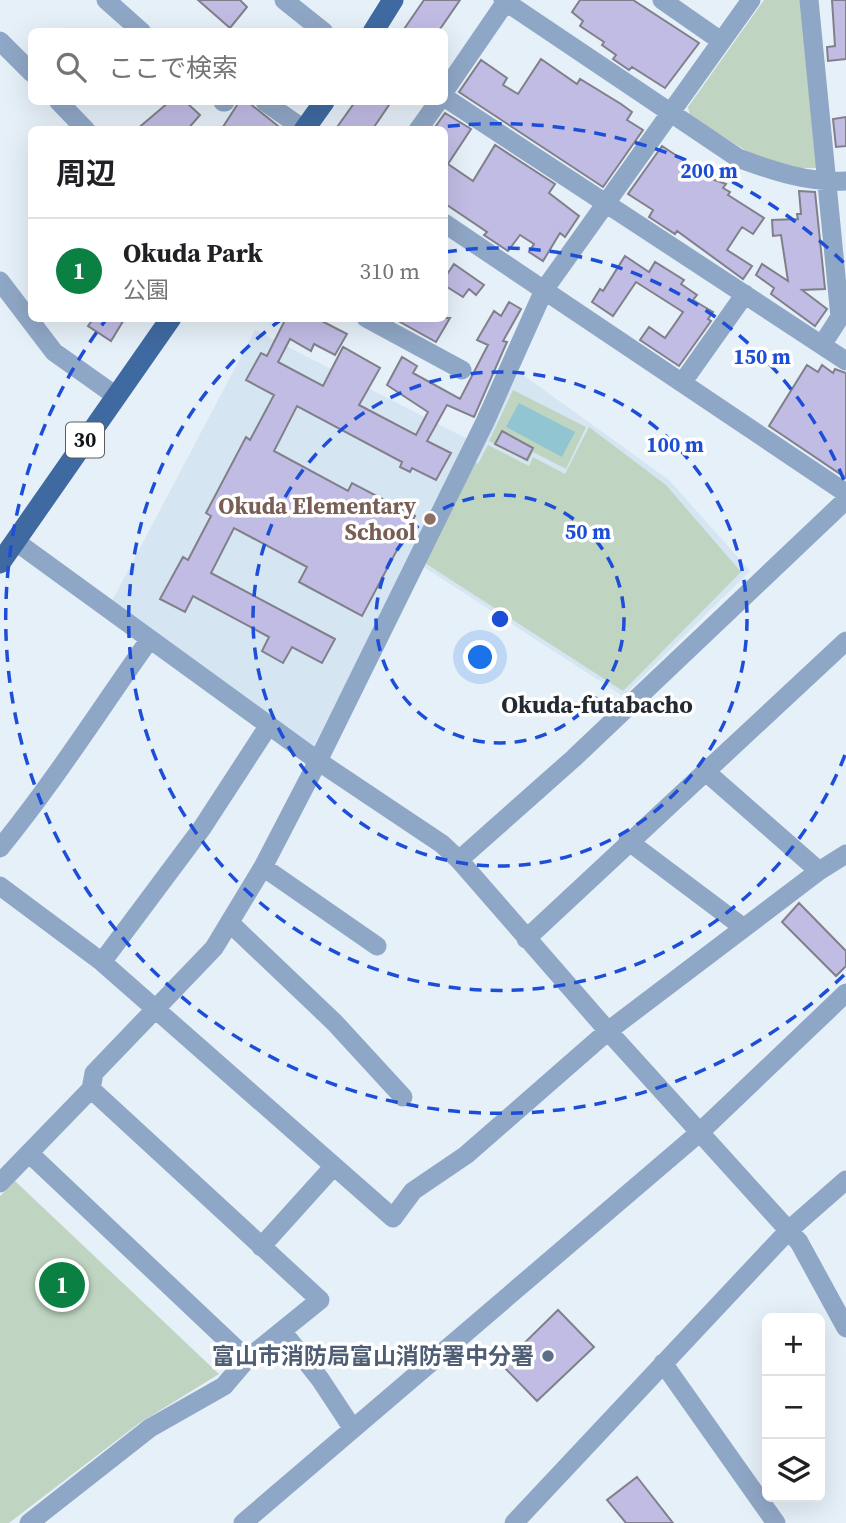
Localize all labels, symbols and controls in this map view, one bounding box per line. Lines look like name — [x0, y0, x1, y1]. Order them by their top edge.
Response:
search box — [28, 28, 448, 105]
icon: search — [52, 48, 90, 86]
text: ここで検索 — [108, 50, 238, 86]
text: 周辺 — [56, 153, 116, 194]
text: 200 m — [680, 156, 738, 185]
text: Okuda Park — [123, 235, 263, 271]
text: 1 — [73, 255, 85, 287]
text: 310 m — [359, 255, 420, 287]
text: 公園 — [123, 274, 169, 306]
text: 150 m — [733, 342, 791, 371]
road number: 30 — [66, 422, 104, 458]
text: 100 m — [646, 430, 704, 459]
place label: Okuda Elementary School — [218, 490, 417, 548]
marker: Okuda Elementary School — [422, 511, 438, 527]
text: 50 m — [565, 517, 611, 546]
centre of rings — [488, 607, 512, 631]
your location — [463, 640, 497, 674]
district label: Okuda-futabacho — [501, 688, 693, 721]
pin: 1 — [39, 1259, 85, 1311]
map controls — [762, 1313, 825, 1502]
button: + — [762, 1313, 825, 1376]
place label: 富山市消防局富山消防署中分署 — [212, 1340, 534, 1372]
marker: 富山市消防局富山消防署中分署 — [540, 1348, 556, 1364]
button: − — [762, 1376, 825, 1439]
button: layers — [762, 1439, 825, 1502]

